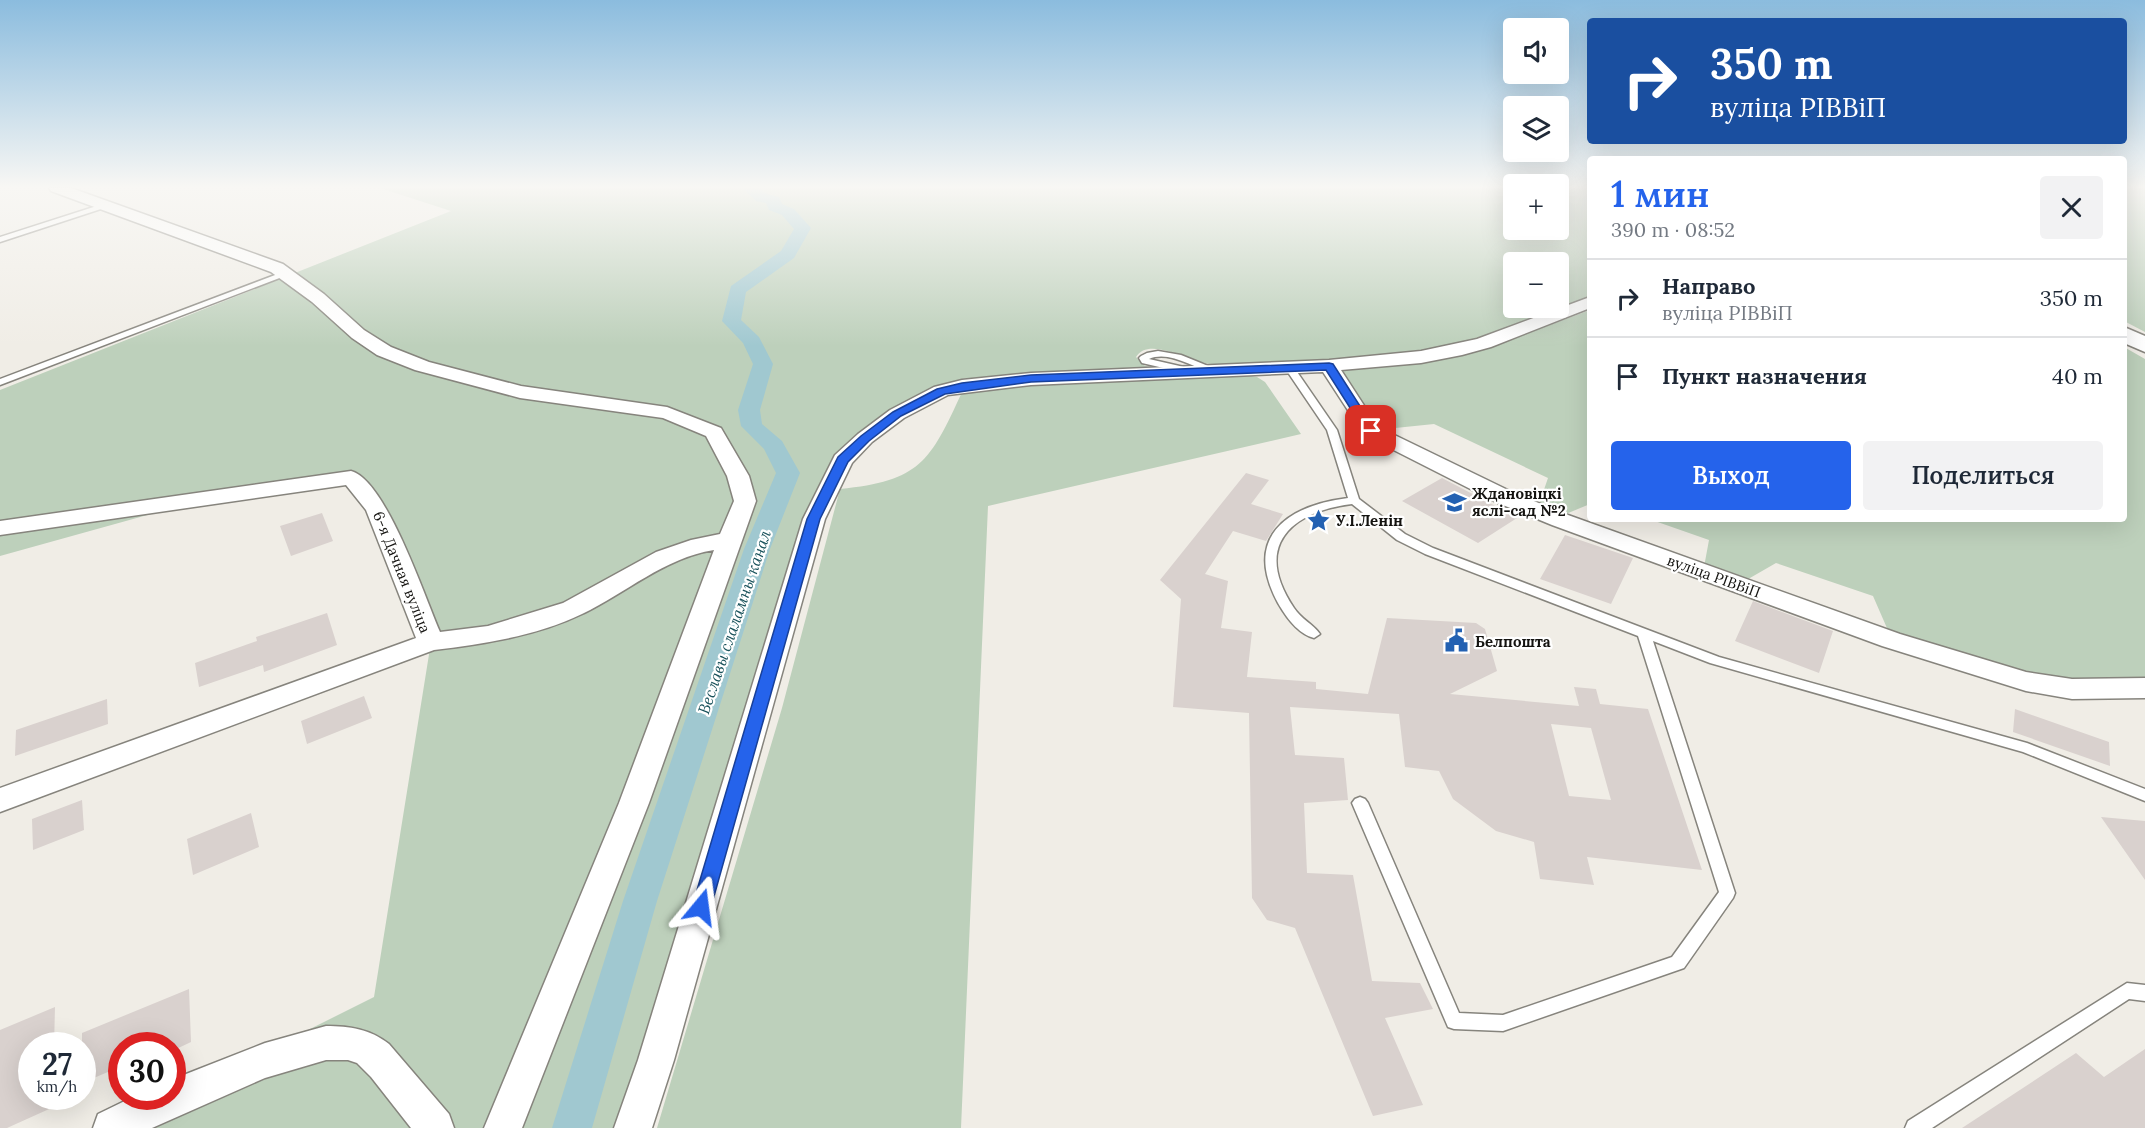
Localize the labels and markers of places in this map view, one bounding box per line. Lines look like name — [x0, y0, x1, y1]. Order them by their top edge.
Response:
pin — [1345, 405, 1396, 456]
place label: Ждановіцкі яслі-сад №2 — [1472, 484, 1566, 520]
school or university icon: Ждановіцкі яслі-сад №2 — [1441, 489, 1467, 515]
place icon: У.І.Ленін — [1305, 507, 1331, 533]
place label: У.І.Ленін — [1336, 511, 1403, 530]
public building icon: Белпошта — [1444, 628, 1470, 654]
place label: Белпошта — [1475, 632, 1551, 651]

